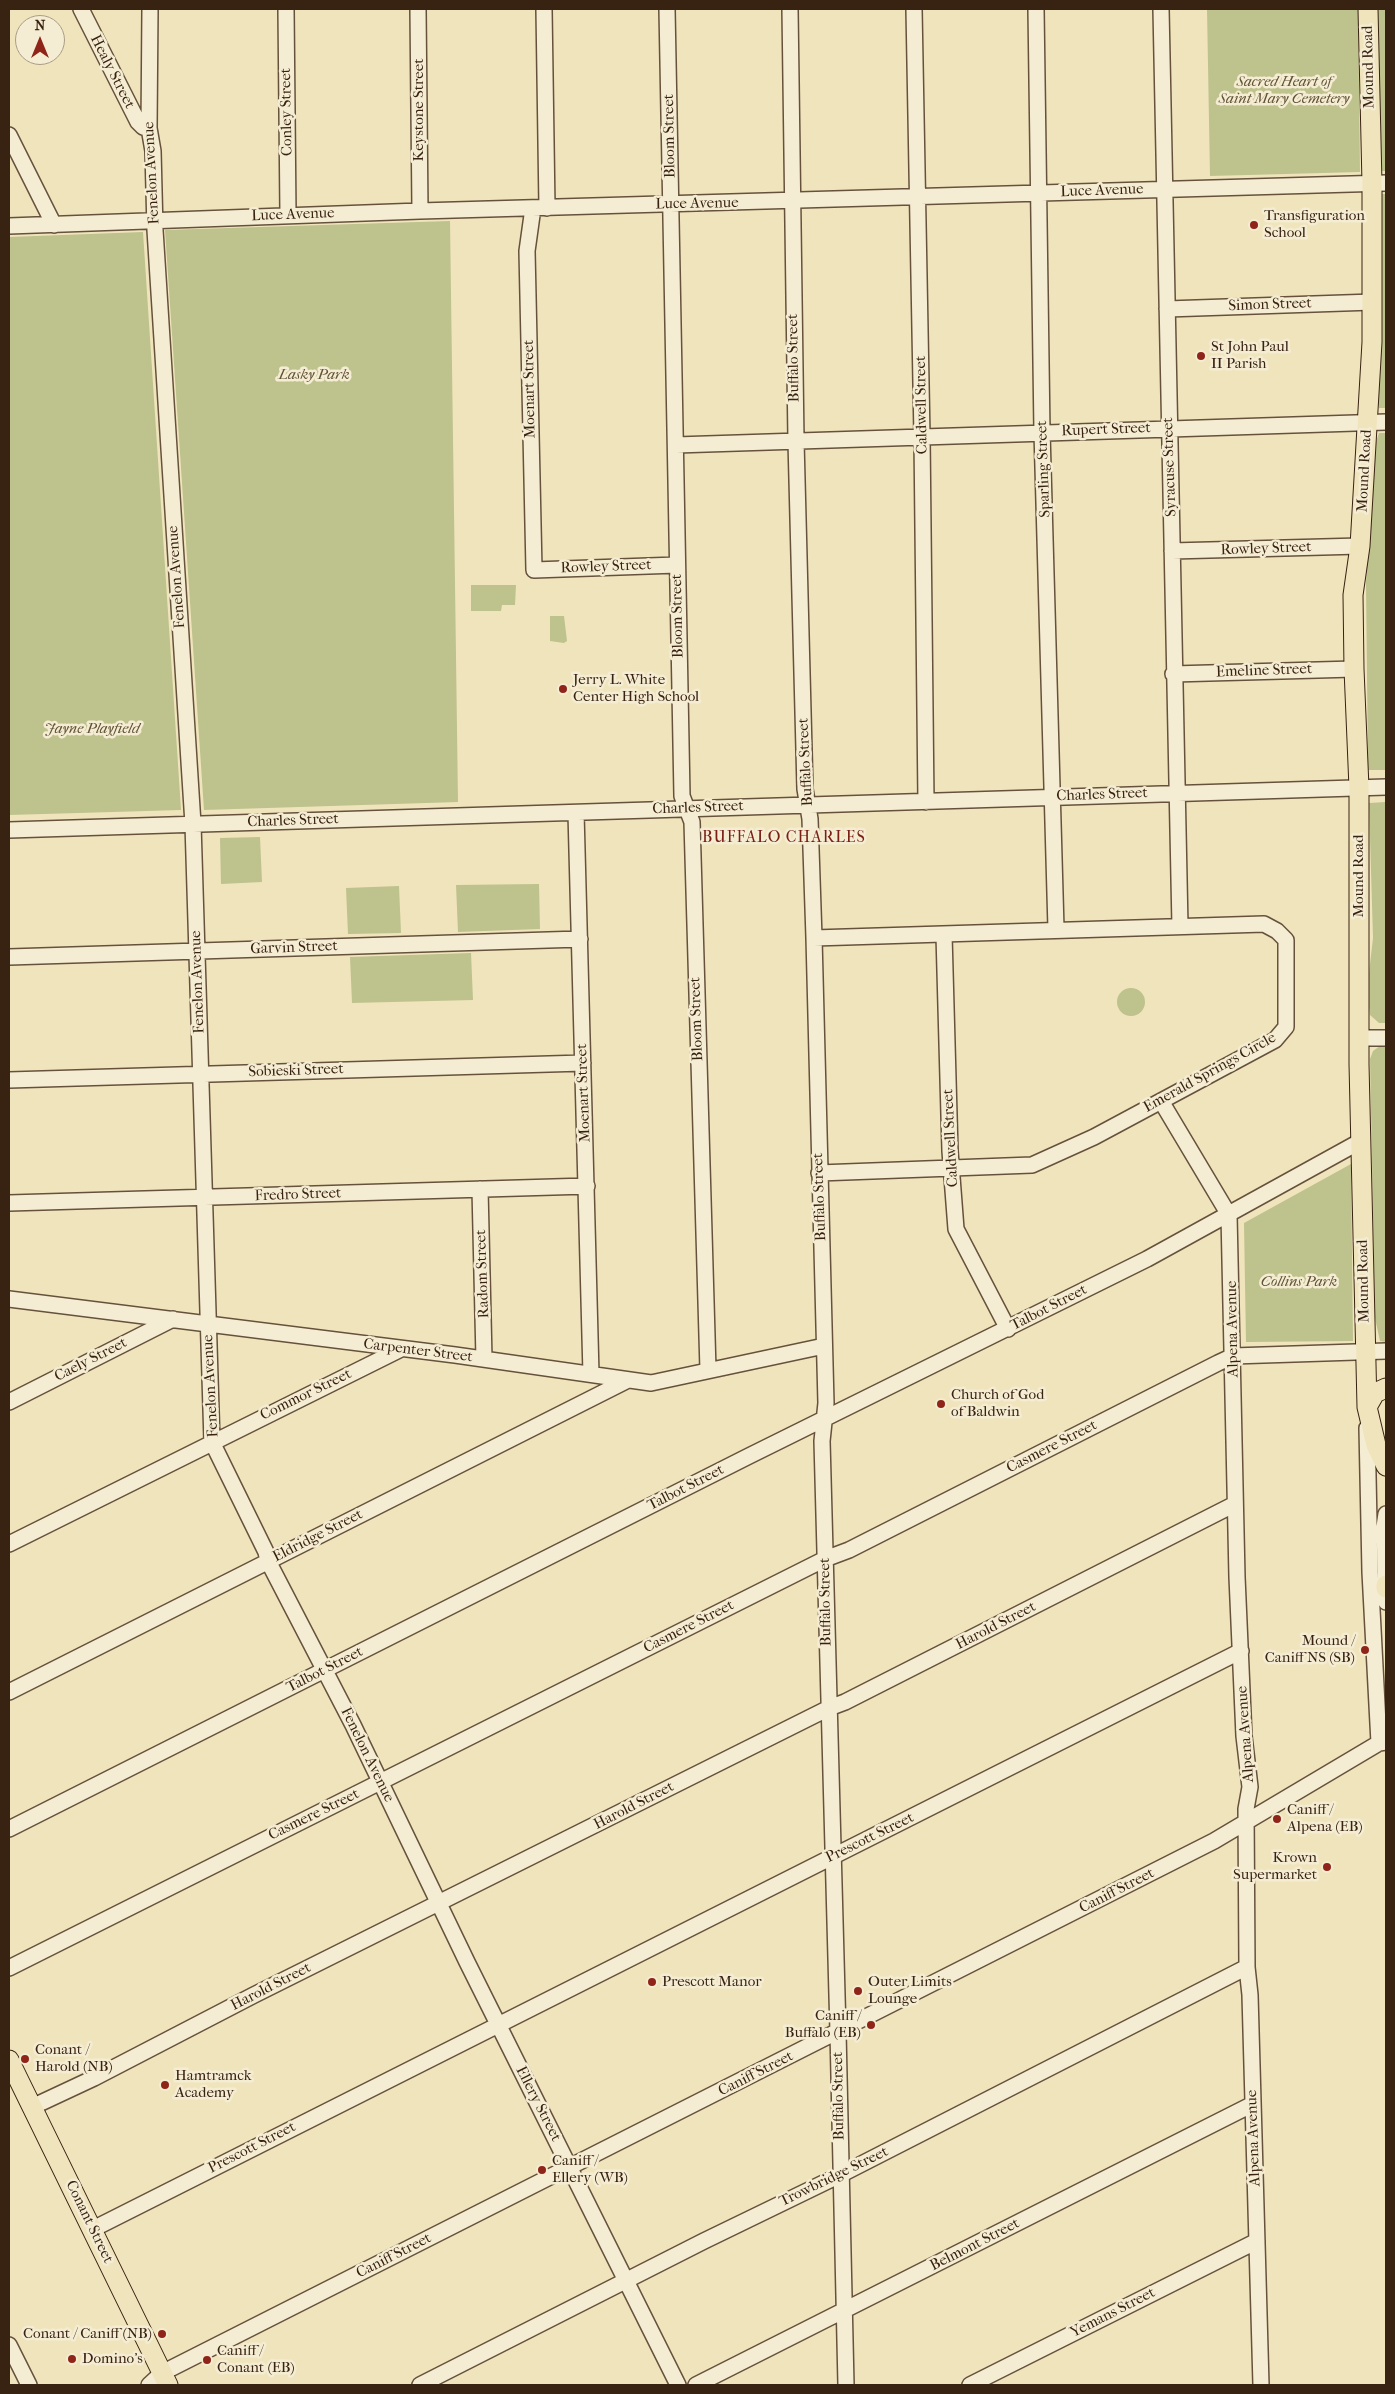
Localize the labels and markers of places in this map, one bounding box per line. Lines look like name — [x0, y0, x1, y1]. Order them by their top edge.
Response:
place label: Transfiguration School — [1264, 207, 1365, 242]
marker: Transfiguration School — [1248, 219, 1260, 231]
place label: St John Paul II Parish — [1211, 338, 1289, 373]
marker: St John Paul II Parish — [1195, 350, 1207, 362]
place label: Jerry L. White Center High School — [573, 671, 699, 706]
marker: Jerry L. White Center High School — [557, 683, 569, 695]
place label: Church of God of Baldwin — [951, 1386, 1044, 1421]
marker: Church of God of Baldwin — [935, 1398, 947, 1410]
place label: Mound / Caniff NS (SB) — [1265, 1632, 1355, 1667]
marker: Mound / Caniff NS (SB) — [1359, 1644, 1371, 1656]
place label: Caniff / Alpena (EB) — [1287, 1801, 1363, 1836]
marker: Caniff / Alpena (EB) — [1271, 1813, 1283, 1825]
place label: Krown Supermarket — [1233, 1849, 1317, 1884]
marker: Krown Supermarket — [1321, 1861, 1333, 1873]
place label: Prescott Manor — [662, 1973, 762, 1991]
place label: Outer Limits Lounge — [868, 1973, 952, 2008]
marker: Prescott Manor — [646, 1976, 658, 1988]
marker: Outer Limits Lounge — [852, 1985, 864, 1997]
place label: Caniff / Buffalo (EB) — [785, 2007, 861, 2042]
marker: Caniff / Buffalo (EB) — [865, 2019, 877, 2031]
place label: Conant / Harold (NB) — [35, 2041, 113, 2076]
marker: Conant / Harold (NB) — [19, 2053, 31, 2065]
place label: Hamtramck Academy — [175, 2067, 252, 2102]
marker: Hamtramck Academy — [159, 2079, 171, 2091]
place label: Caniff / Ellery (WB) — [552, 2152, 628, 2187]
marker: Caniff / Ellery (WB) — [536, 2164, 548, 2176]
place label: Conant / Caniff (NB) — [23, 2325, 152, 2343]
marker: Conant / Caniff (NB) — [156, 2328, 168, 2340]
place label: Caniff / Conant (EB) — [217, 2342, 295, 2377]
place label: Domino's — [82, 2350, 143, 2368]
marker: Domino's — [66, 2353, 78, 2365]
marker: Caniff / Conant (EB) — [201, 2354, 213, 2366]

